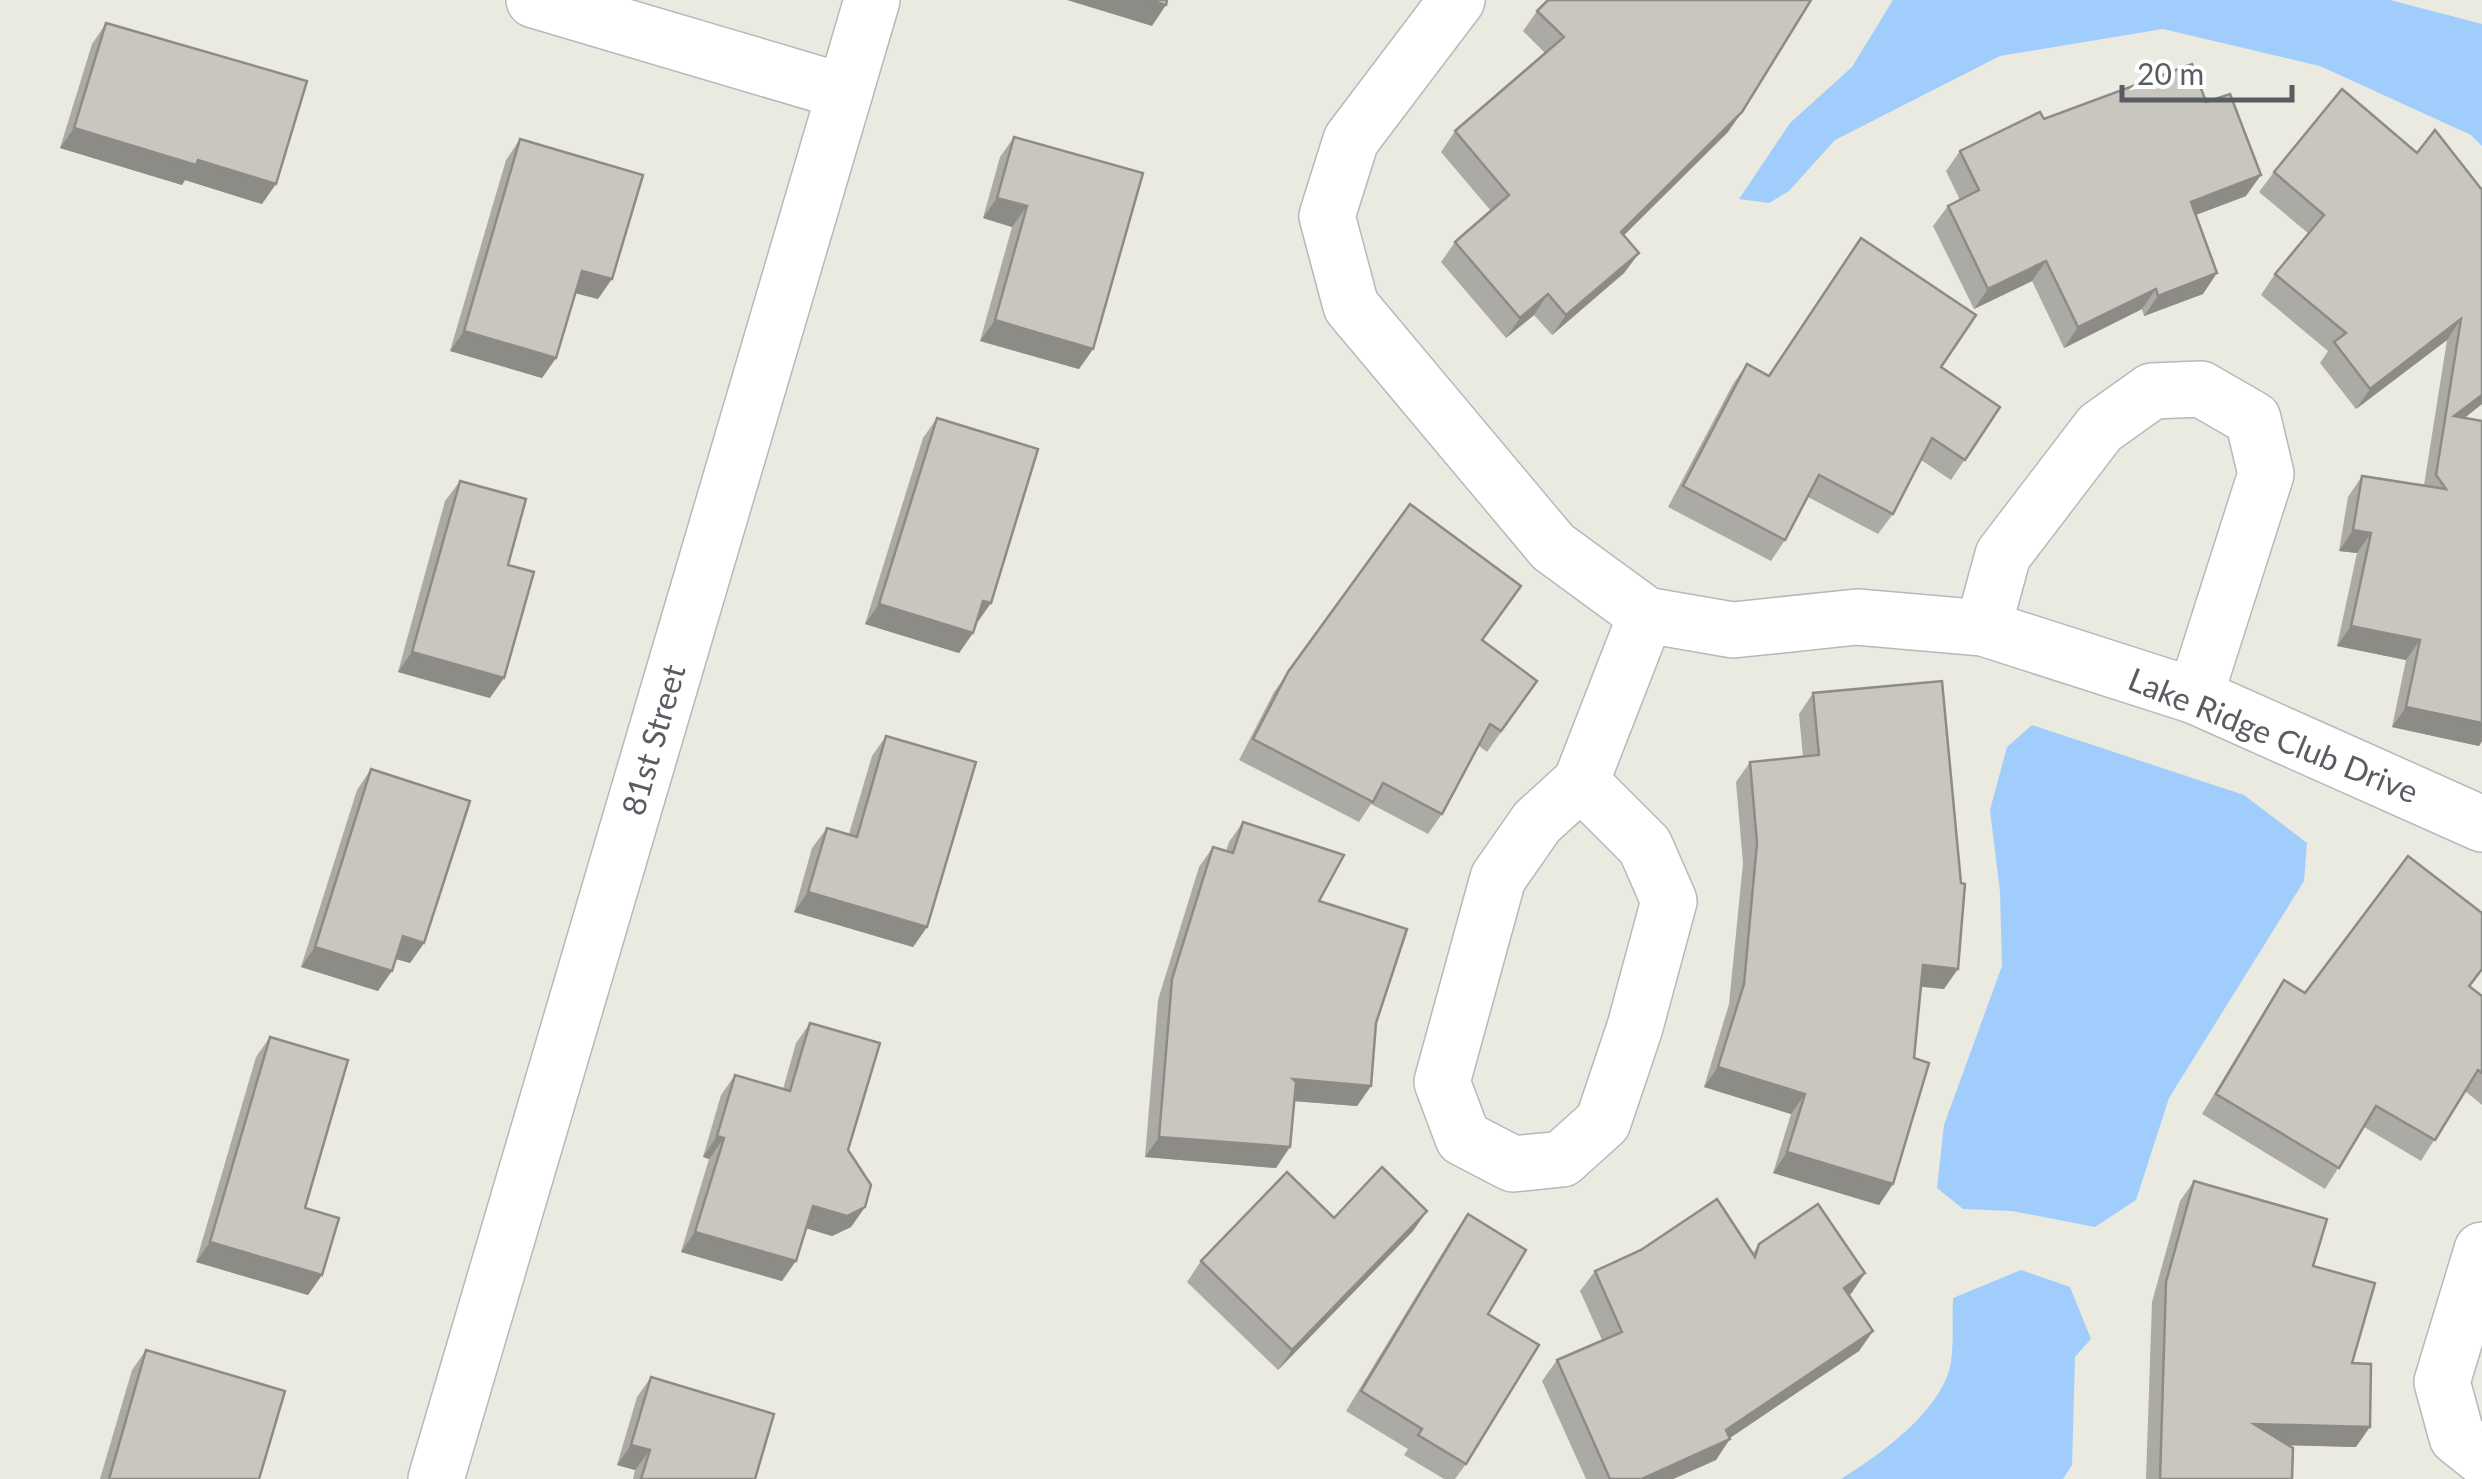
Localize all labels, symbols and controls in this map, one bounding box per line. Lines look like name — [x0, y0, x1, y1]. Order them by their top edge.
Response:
scale bar — [2122, 40, 2292, 102]
text: 20 m — [2137, 55, 2204, 91]
street label: 81st Street — [612, 659, 693, 819]
street label: Lake Ridge Club Drive — [2123, 659, 2424, 811]

